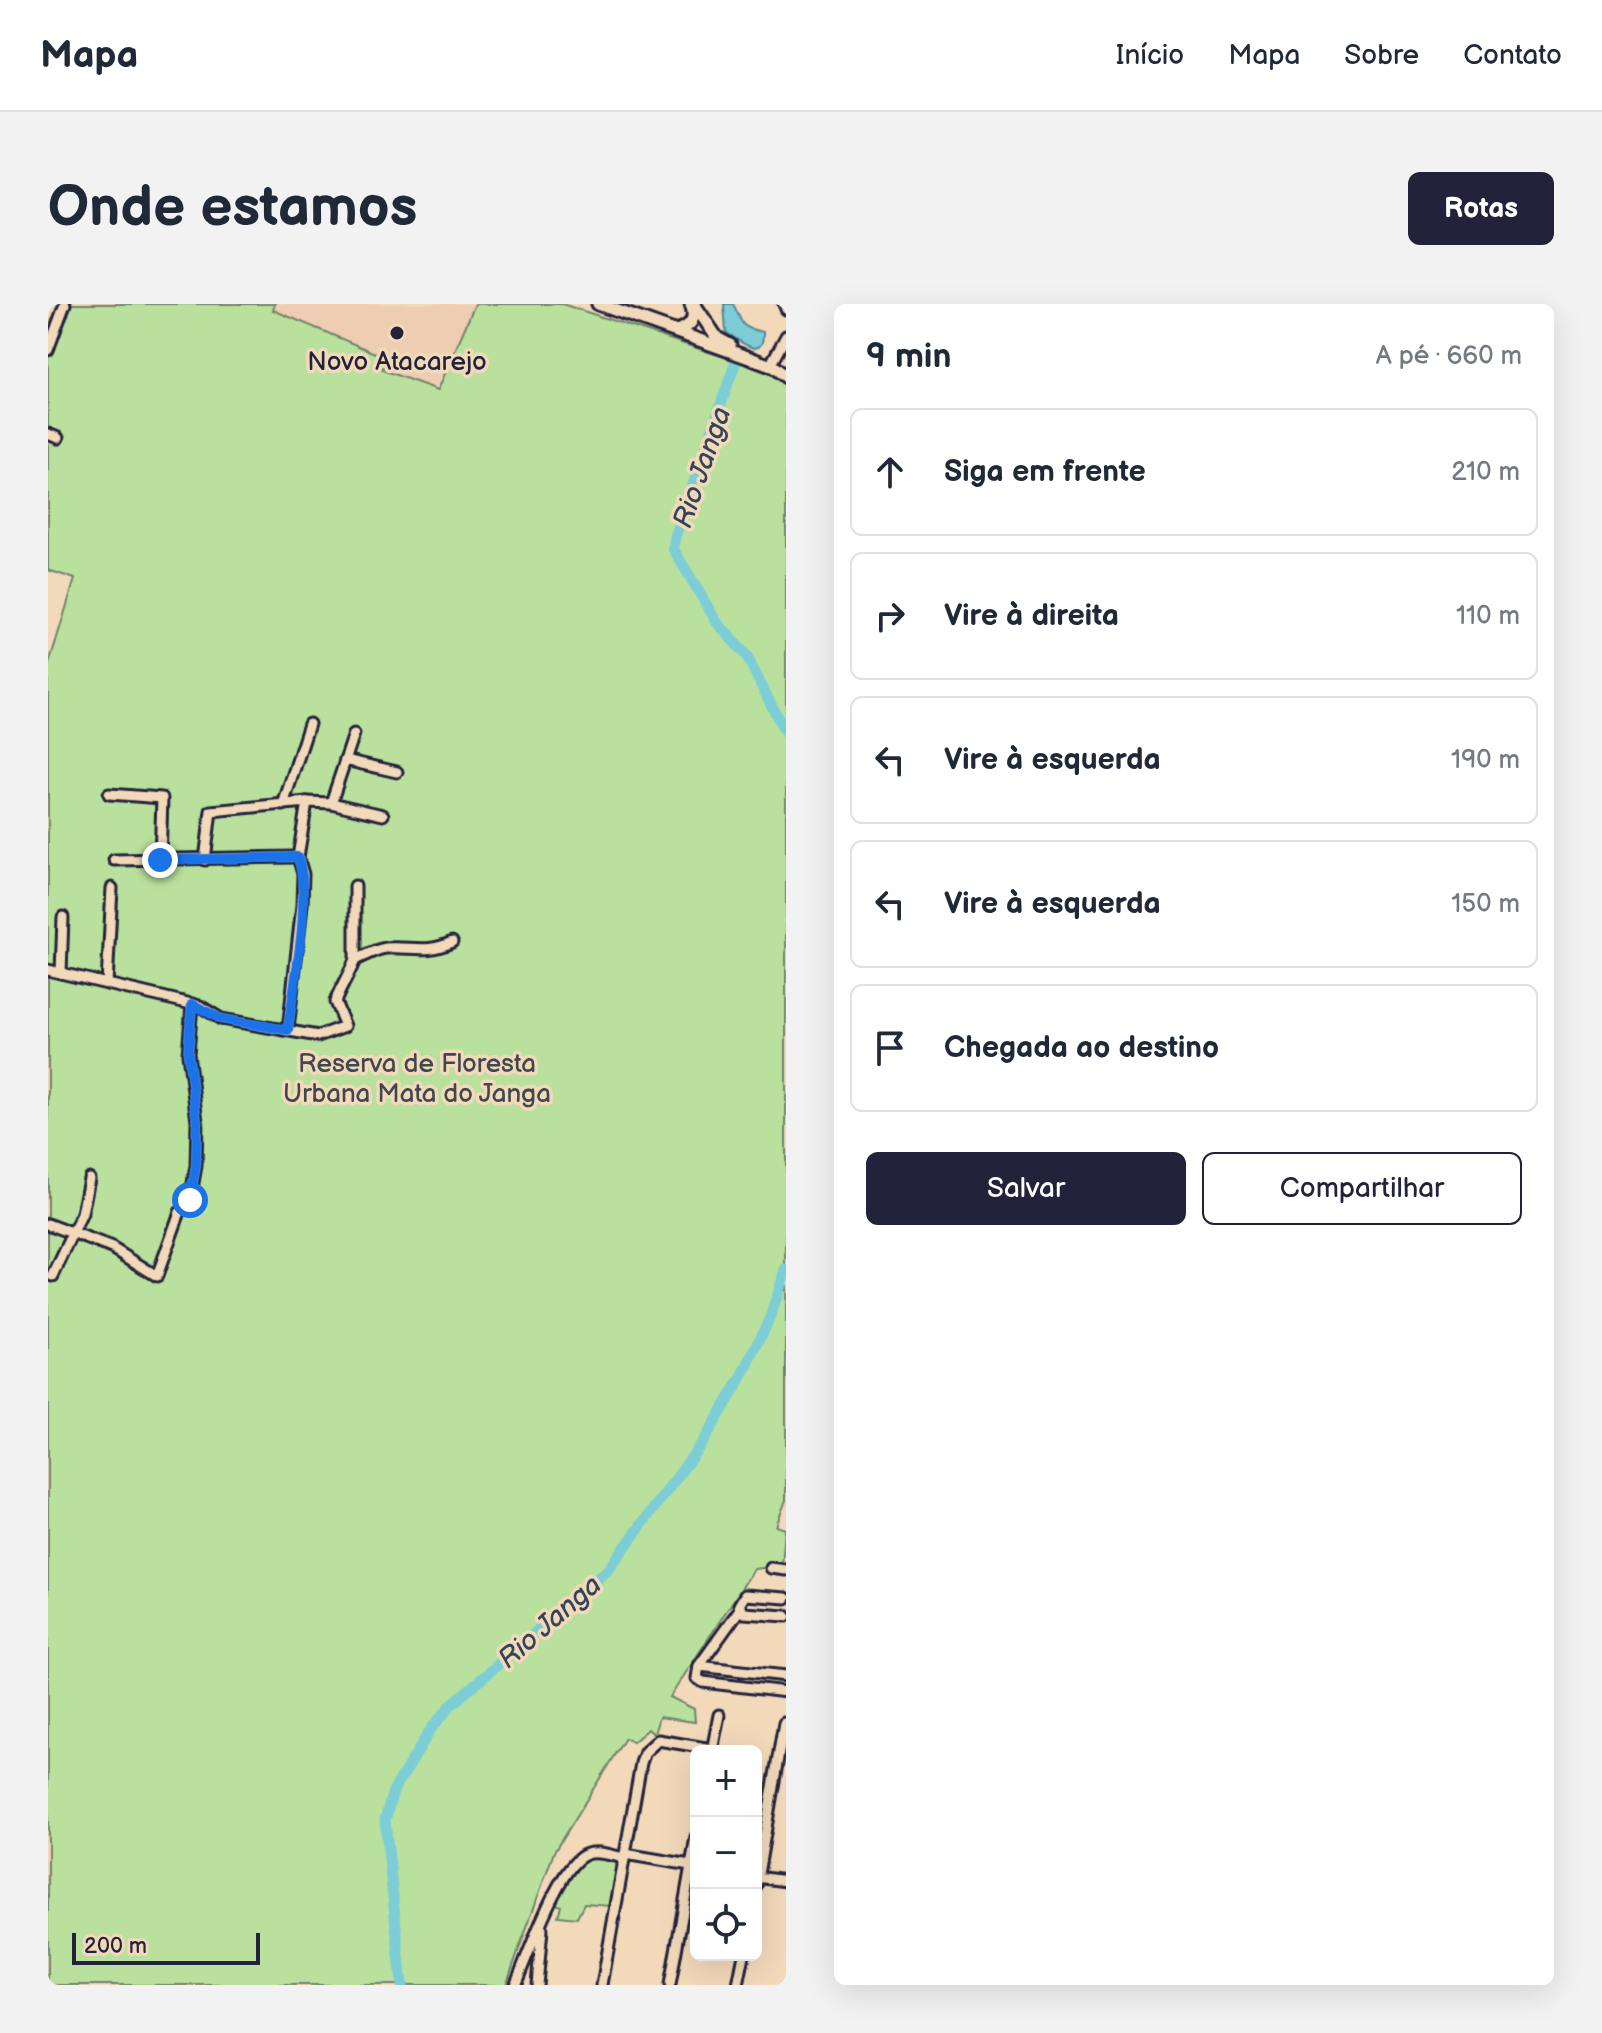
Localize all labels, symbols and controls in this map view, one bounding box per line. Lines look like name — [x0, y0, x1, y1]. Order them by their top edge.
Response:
text: Mapa — [40, 33, 138, 78]
text: Início — [1116, 39, 1184, 72]
text: Mapa — [1228, 39, 1300, 72]
text: Sobre — [1344, 39, 1419, 72]
text: Contato — [1463, 39, 1562, 72]
button: Rotas — [1408, 172, 1554, 245]
text: Onde estamos — [48, 175, 417, 242]
marker: Novo Atacarejo — [388, 324, 406, 342]
text: 9 min — [866, 336, 951, 377]
text: A pé · 660 m — [1376, 341, 1522, 372]
place label: Novo Atacarejo — [307, 347, 487, 378]
water label: Rio Janga — [666, 403, 739, 532]
icon: ahead — [868, 450, 912, 494]
text: Siga em frente — [944, 454, 1146, 490]
text: 210 m — [1451, 457, 1520, 488]
icon: right — [868, 594, 912, 638]
text: Vire à direita — [944, 598, 1119, 634]
text: 110 m — [1456, 601, 1520, 632]
icon: left — [868, 738, 912, 782]
text: Vire à esquerda — [944, 742, 1161, 778]
text: 190 m — [1451, 745, 1520, 776]
route end — [142, 842, 178, 878]
icon: left — [868, 882, 912, 926]
text: Vire à esquerda — [944, 886, 1161, 922]
text: 150 m — [1451, 889, 1520, 920]
icon: arrive — [868, 1026, 912, 1070]
text: Chegada ao destino — [944, 1030, 1219, 1066]
park label: Reserva de Floresta Urbana Mata do Janga — [283, 1049, 551, 1110]
button: Salvar — [866, 1152, 1186, 1225]
button: Compartilhar — [1202, 1152, 1522, 1225]
route start — [172, 1182, 208, 1218]
water label: Rio Janga — [492, 1568, 608, 1676]
map controls — [690, 1745, 762, 1961]
button: + — [690, 1745, 762, 1817]
button: − — [690, 1817, 762, 1889]
button: locate — [690, 1889, 762, 1961]
scale bar — [72, 1929, 260, 1965]
text: 200 m — [84, 1933, 147, 1960]

